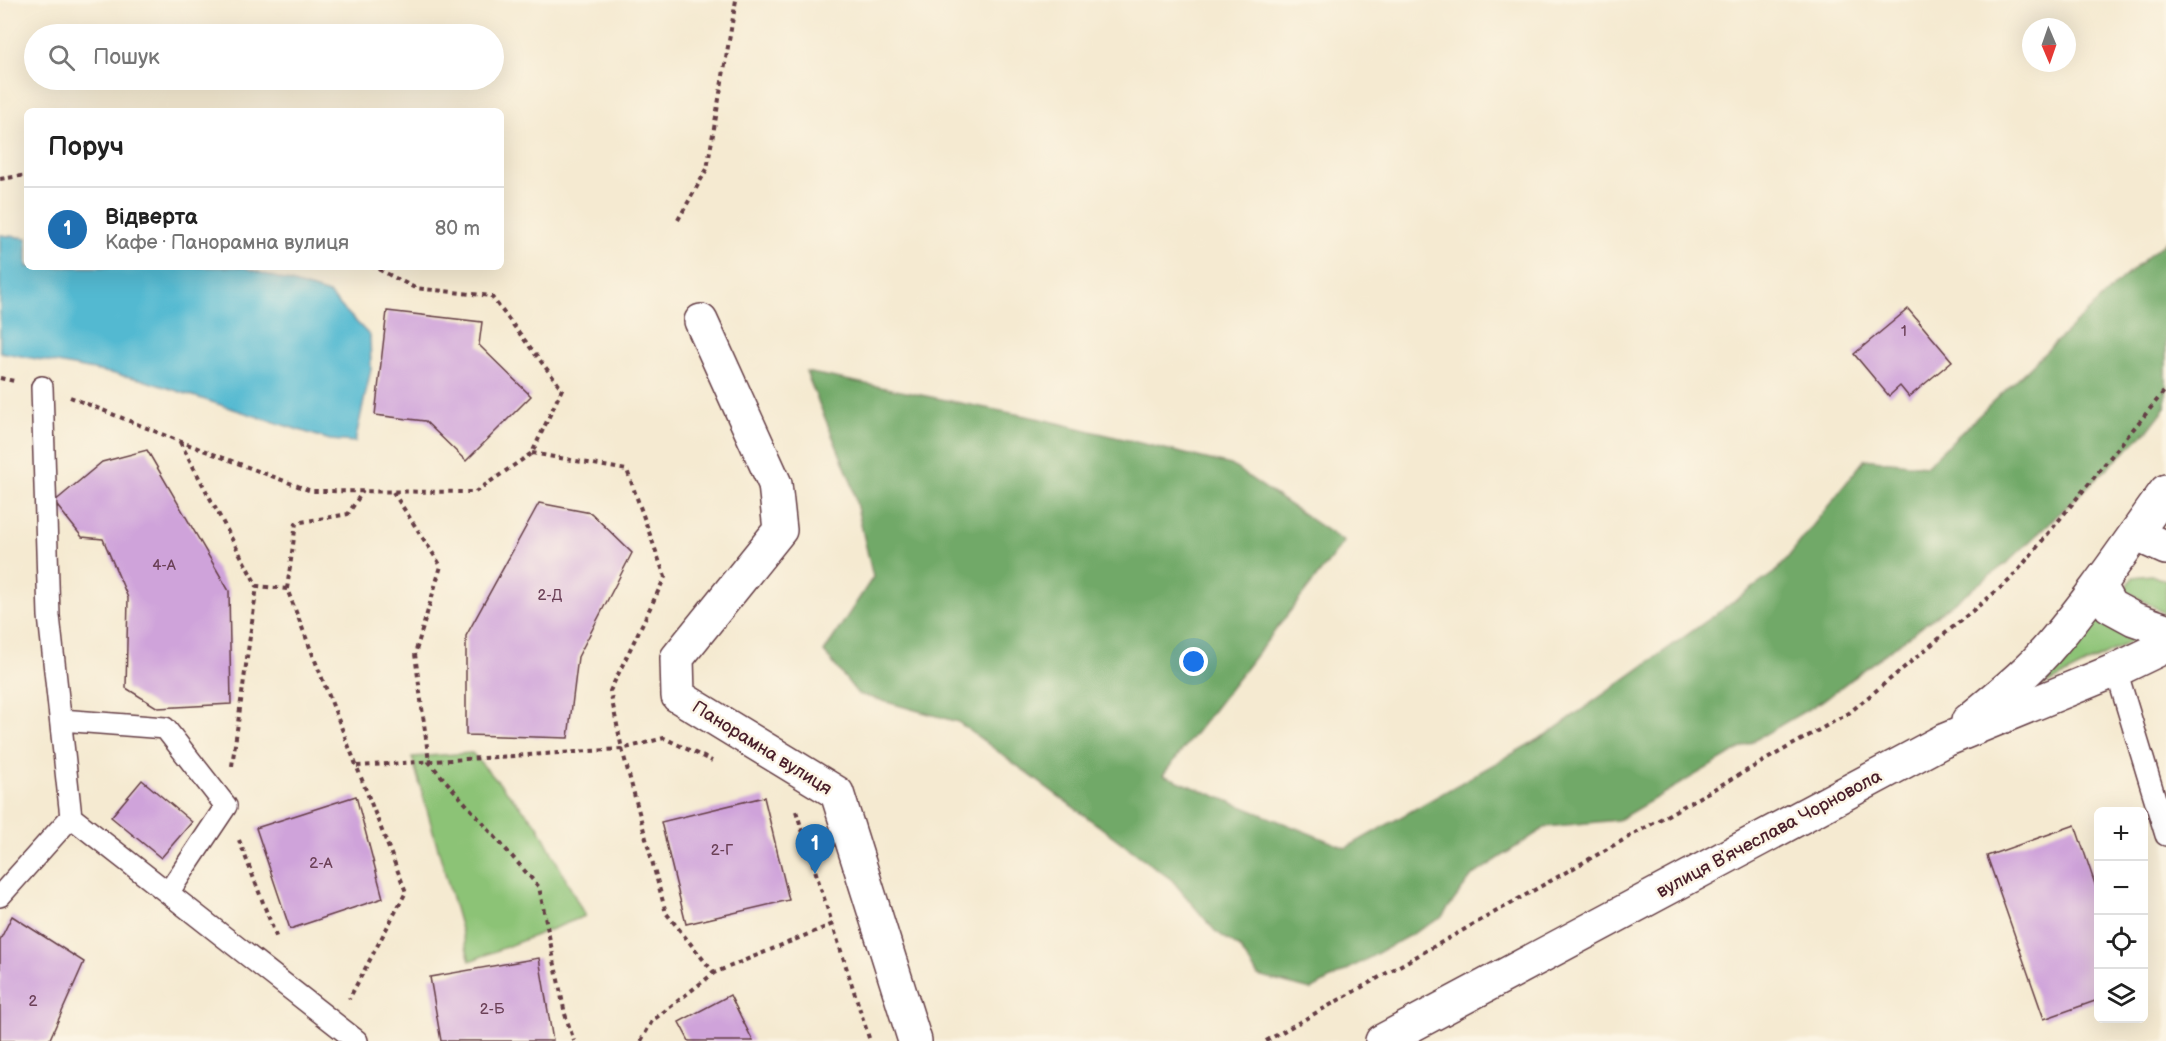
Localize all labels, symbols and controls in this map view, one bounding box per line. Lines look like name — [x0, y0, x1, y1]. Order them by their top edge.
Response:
north arrow — [2022, 18, 2076, 72]
search box — [24, 24, 504, 90]
icon: search — [45, 41, 78, 74]
text: Пошук — [93, 44, 160, 71]
text: Поруч — [48, 132, 124, 163]
text: Відверта — [105, 204, 198, 231]
text: 1 — [63, 217, 72, 241]
text: 80 m — [435, 217, 480, 241]
text: Кафе · Панорамна вулиця — [105, 231, 349, 255]
house number: 1 — [1901, 322, 1907, 341]
house number: 4-А — [152, 556, 177, 575]
house number: 2-Д — [538, 586, 563, 605]
your location — [1179, 647, 1208, 676]
street label: Панорамна вулиця — [688, 697, 836, 799]
street label: вулиця Вʼячеслава Чорновола — [1653, 765, 1885, 902]
map controls — [2094, 807, 2148, 1023]
button: + — [2094, 807, 2148, 861]
pin: 1 — [796, 824, 834, 874]
house number: 2-Г — [711, 841, 734, 860]
house number: 2-А — [309, 854, 334, 873]
button: − — [2094, 861, 2148, 915]
button: locate — [2094, 915, 2148, 969]
button: layers — [2094, 969, 2148, 1023]
house number: 2 — [29, 992, 38, 1011]
house number: 2-Б — [480, 1000, 505, 1019]

